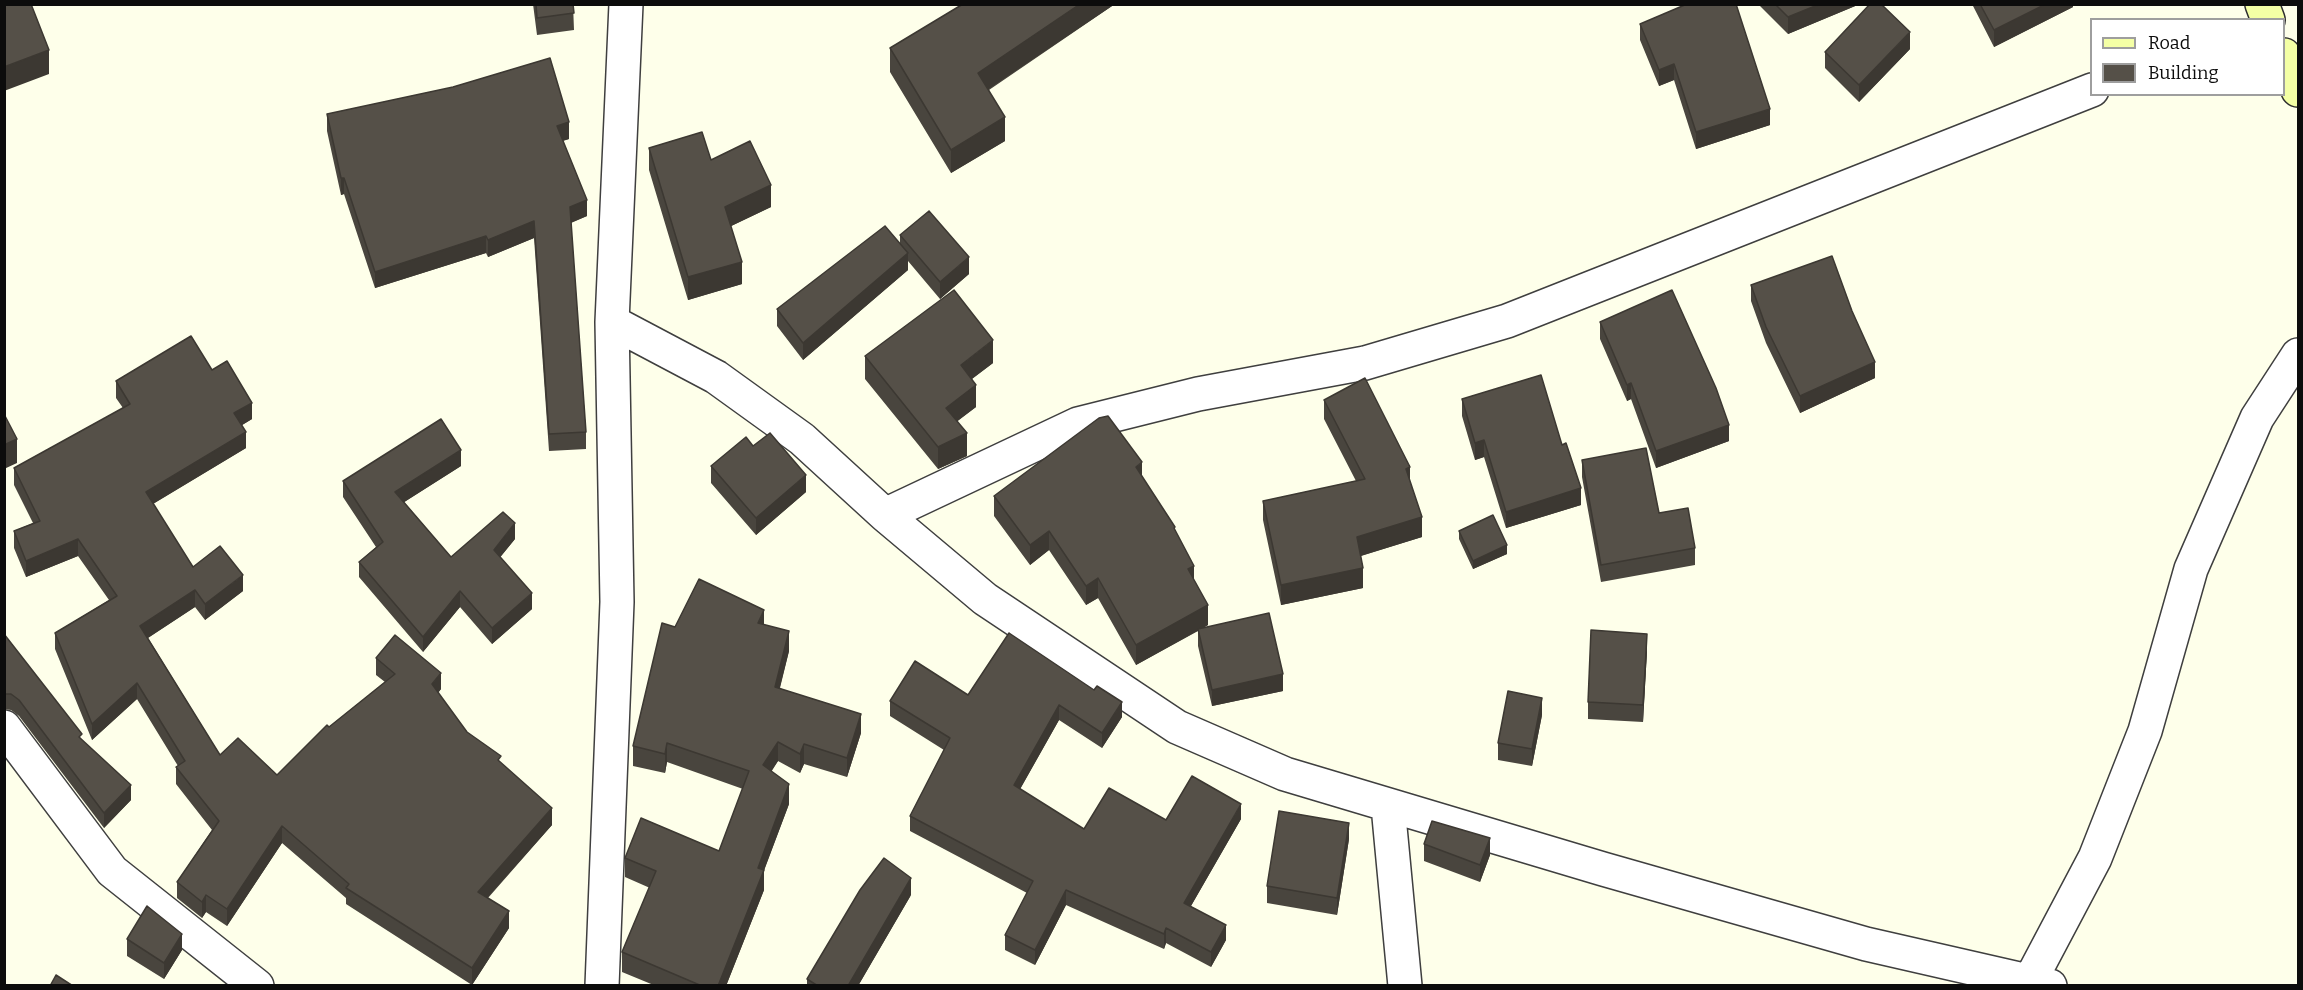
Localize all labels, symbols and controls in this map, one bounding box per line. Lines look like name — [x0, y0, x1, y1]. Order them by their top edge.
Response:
legend — [2090, 18, 2285, 96]
text: Road — [2148, 32, 2190, 54]
text: Building — [2148, 62, 2219, 84]

